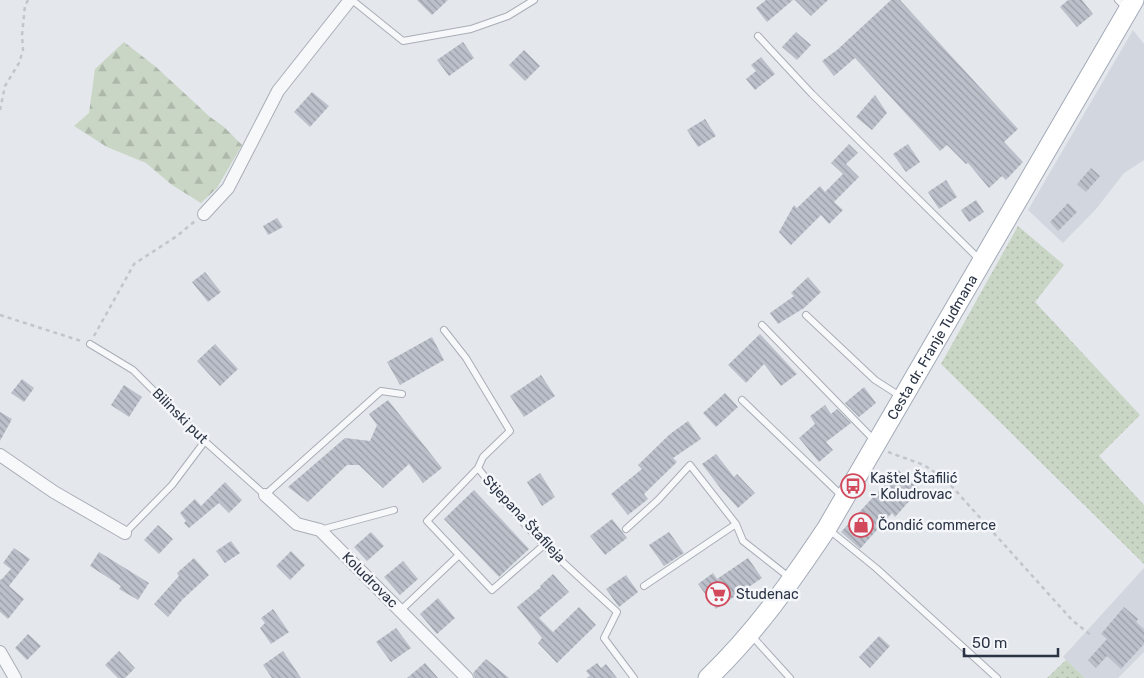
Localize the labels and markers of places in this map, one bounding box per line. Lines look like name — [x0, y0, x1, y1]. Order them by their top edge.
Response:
place label: Kaštel Štafilić - Koludrovac — [870, 469, 958, 503]
bus stop icon: Kaštel Štafilić - Koludrovac — [840, 473, 866, 499]
shop icon: Čondić commerce — [848, 512, 874, 538]
place label: Čondić commerce — [878, 516, 996, 534]
supermarket icon: Studenac — [705, 581, 731, 607]
place label: Studenac — [736, 586, 799, 603]

